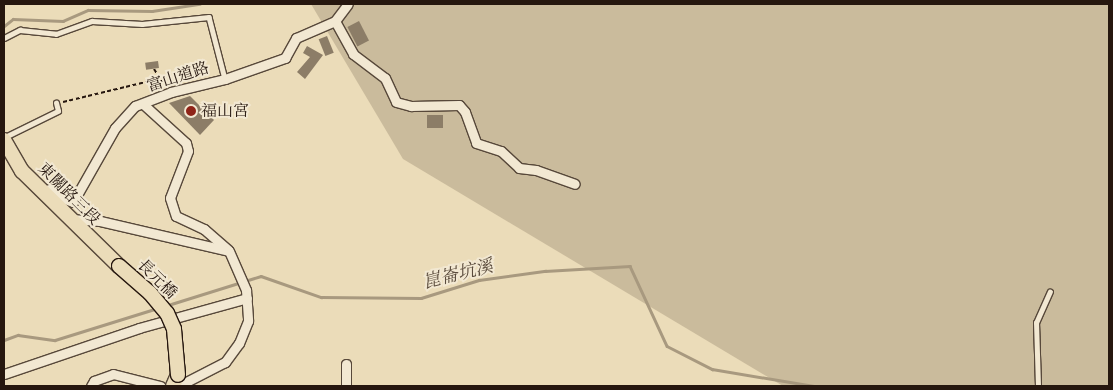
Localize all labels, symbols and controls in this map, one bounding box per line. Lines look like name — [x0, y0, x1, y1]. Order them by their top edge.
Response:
street label: 富山道路 — [145, 58, 211, 96]
place label: 福山宮 — [201, 101, 249, 121]
marker: 福山宮 — [185, 105, 197, 117]
street label: 東關路三段 — [34, 159, 104, 229]
street label: 長元橋 — [133, 255, 181, 303]
water label: 崑崙坑溪 — [420, 256, 496, 294]

